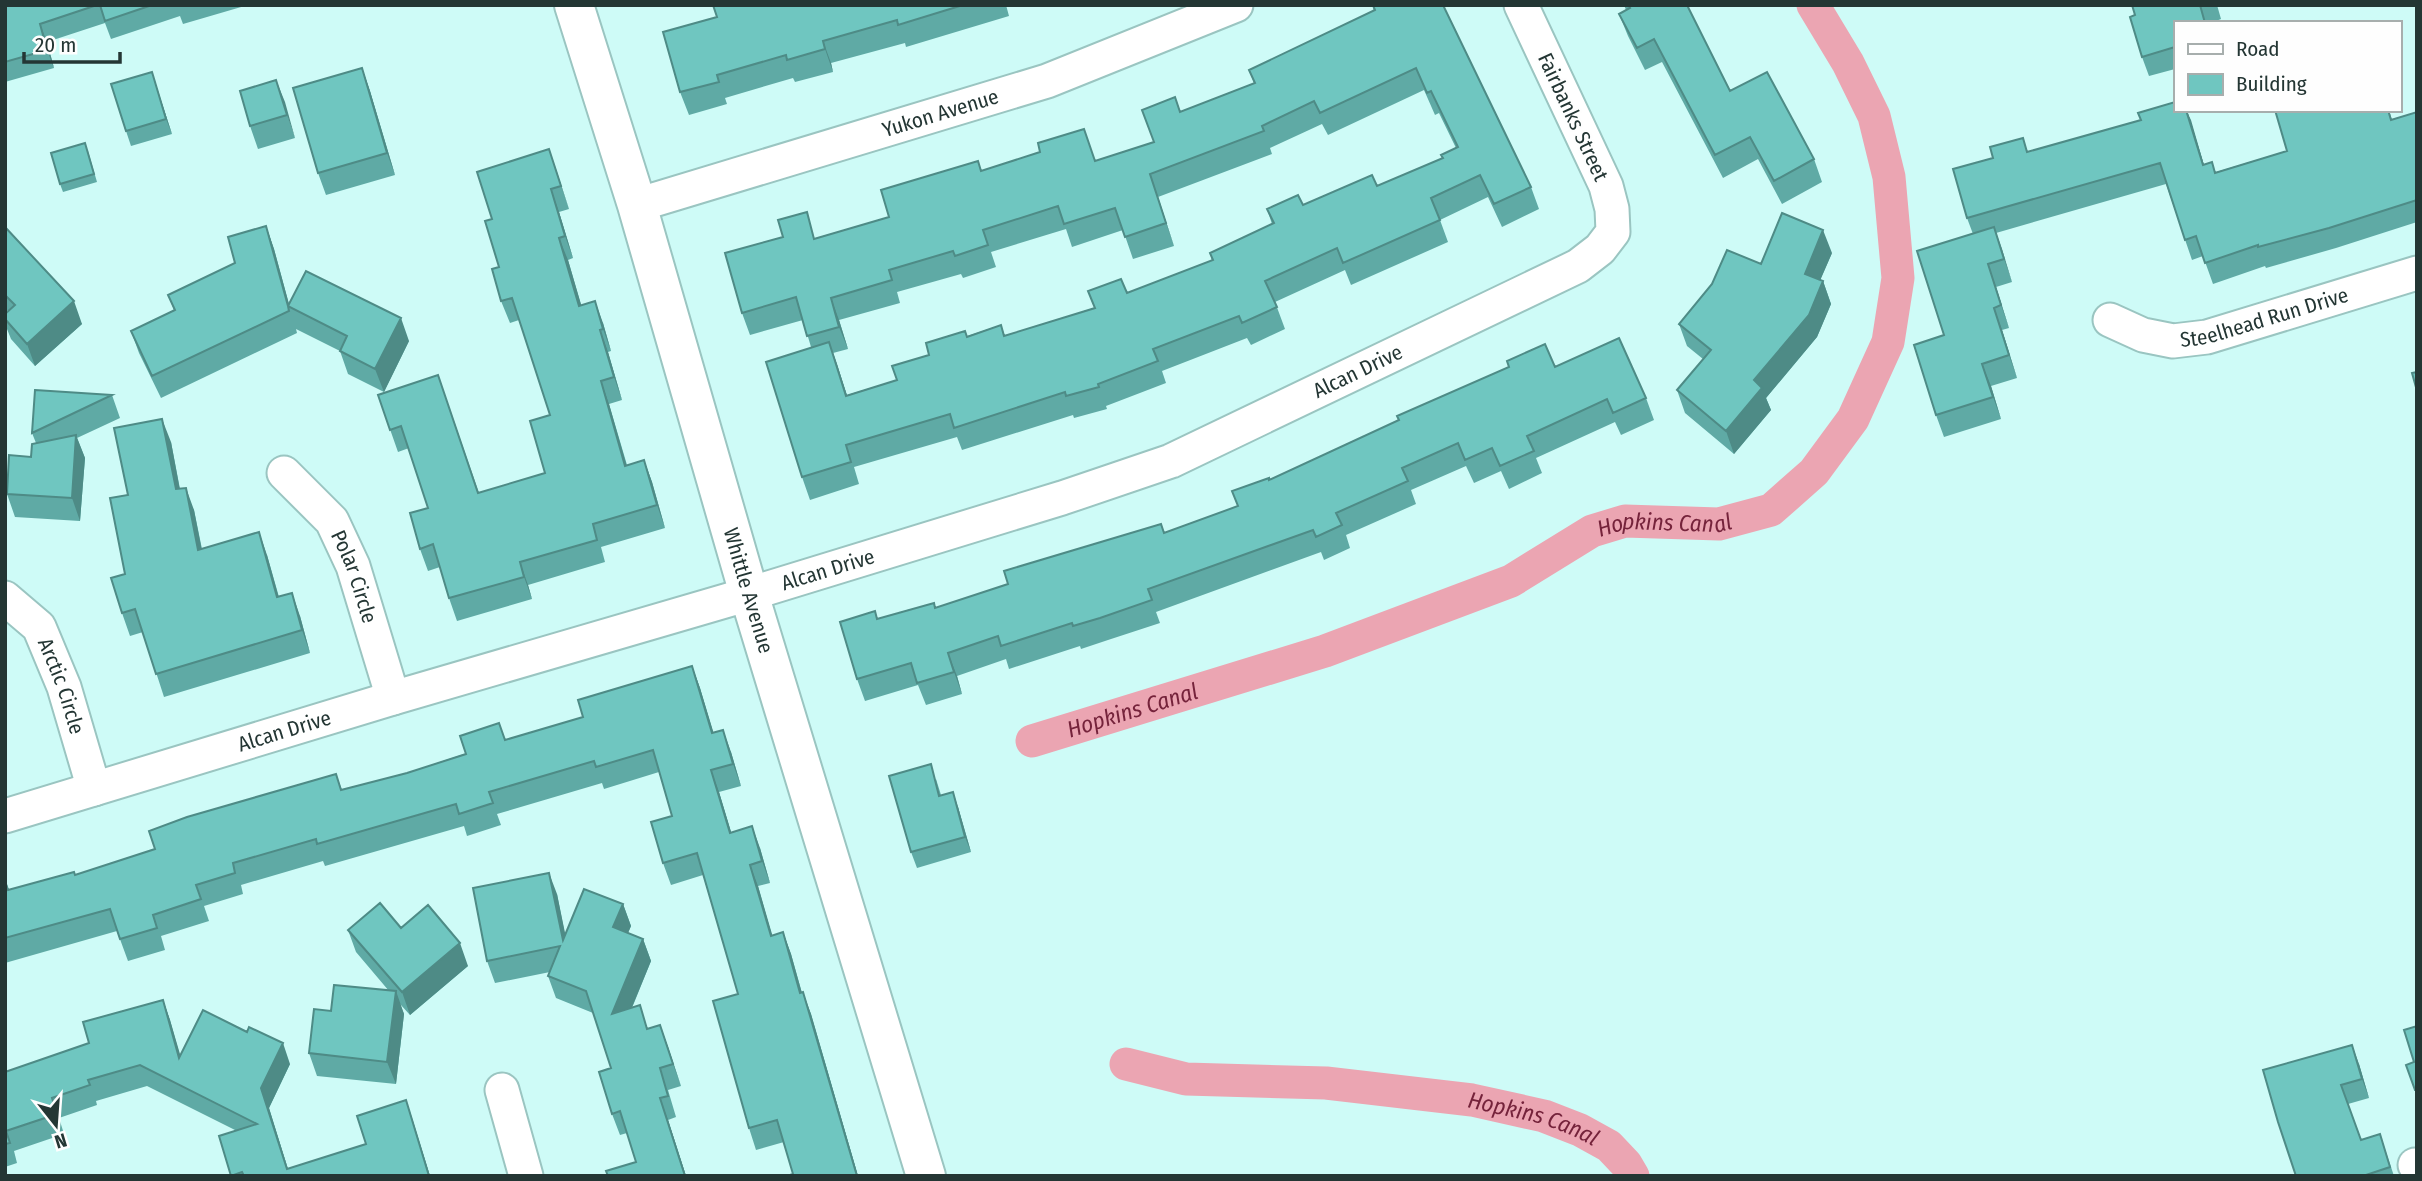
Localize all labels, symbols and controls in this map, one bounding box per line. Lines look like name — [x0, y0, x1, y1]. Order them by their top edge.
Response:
scale bar — [24, 21, 121, 65]
legend — [2174, 21, 2401, 112]
text: 20 m — [35, 32, 76, 58]
text: Road — [2236, 36, 2280, 62]
street label: Fairbanks Street — [1532, 49, 1614, 185]
text: Building — [2236, 71, 2307, 97]
street label: Yukon Avenue — [879, 83, 1002, 143]
street label: Steelhead Run Drive — [2179, 282, 2351, 353]
street label: Alcan Drive — [1309, 339, 1407, 404]
water label: Hopkins Canal — [1594, 507, 1735, 543]
street label: Whittle Avenue — [718, 525, 779, 656]
street label: Polar Circle — [325, 526, 383, 626]
street label: Alcan Drive — [778, 543, 878, 596]
street label: Arctic Circle — [32, 634, 90, 737]
water label: Hopkins Canal — [1064, 677, 1201, 743]
street label: Alcan Drive — [235, 705, 334, 757]
water label: Hopkins Canal — [1465, 1086, 1604, 1152]
north arrow — [21, 1090, 91, 1160]
text: N — [52, 1128, 70, 1153]

